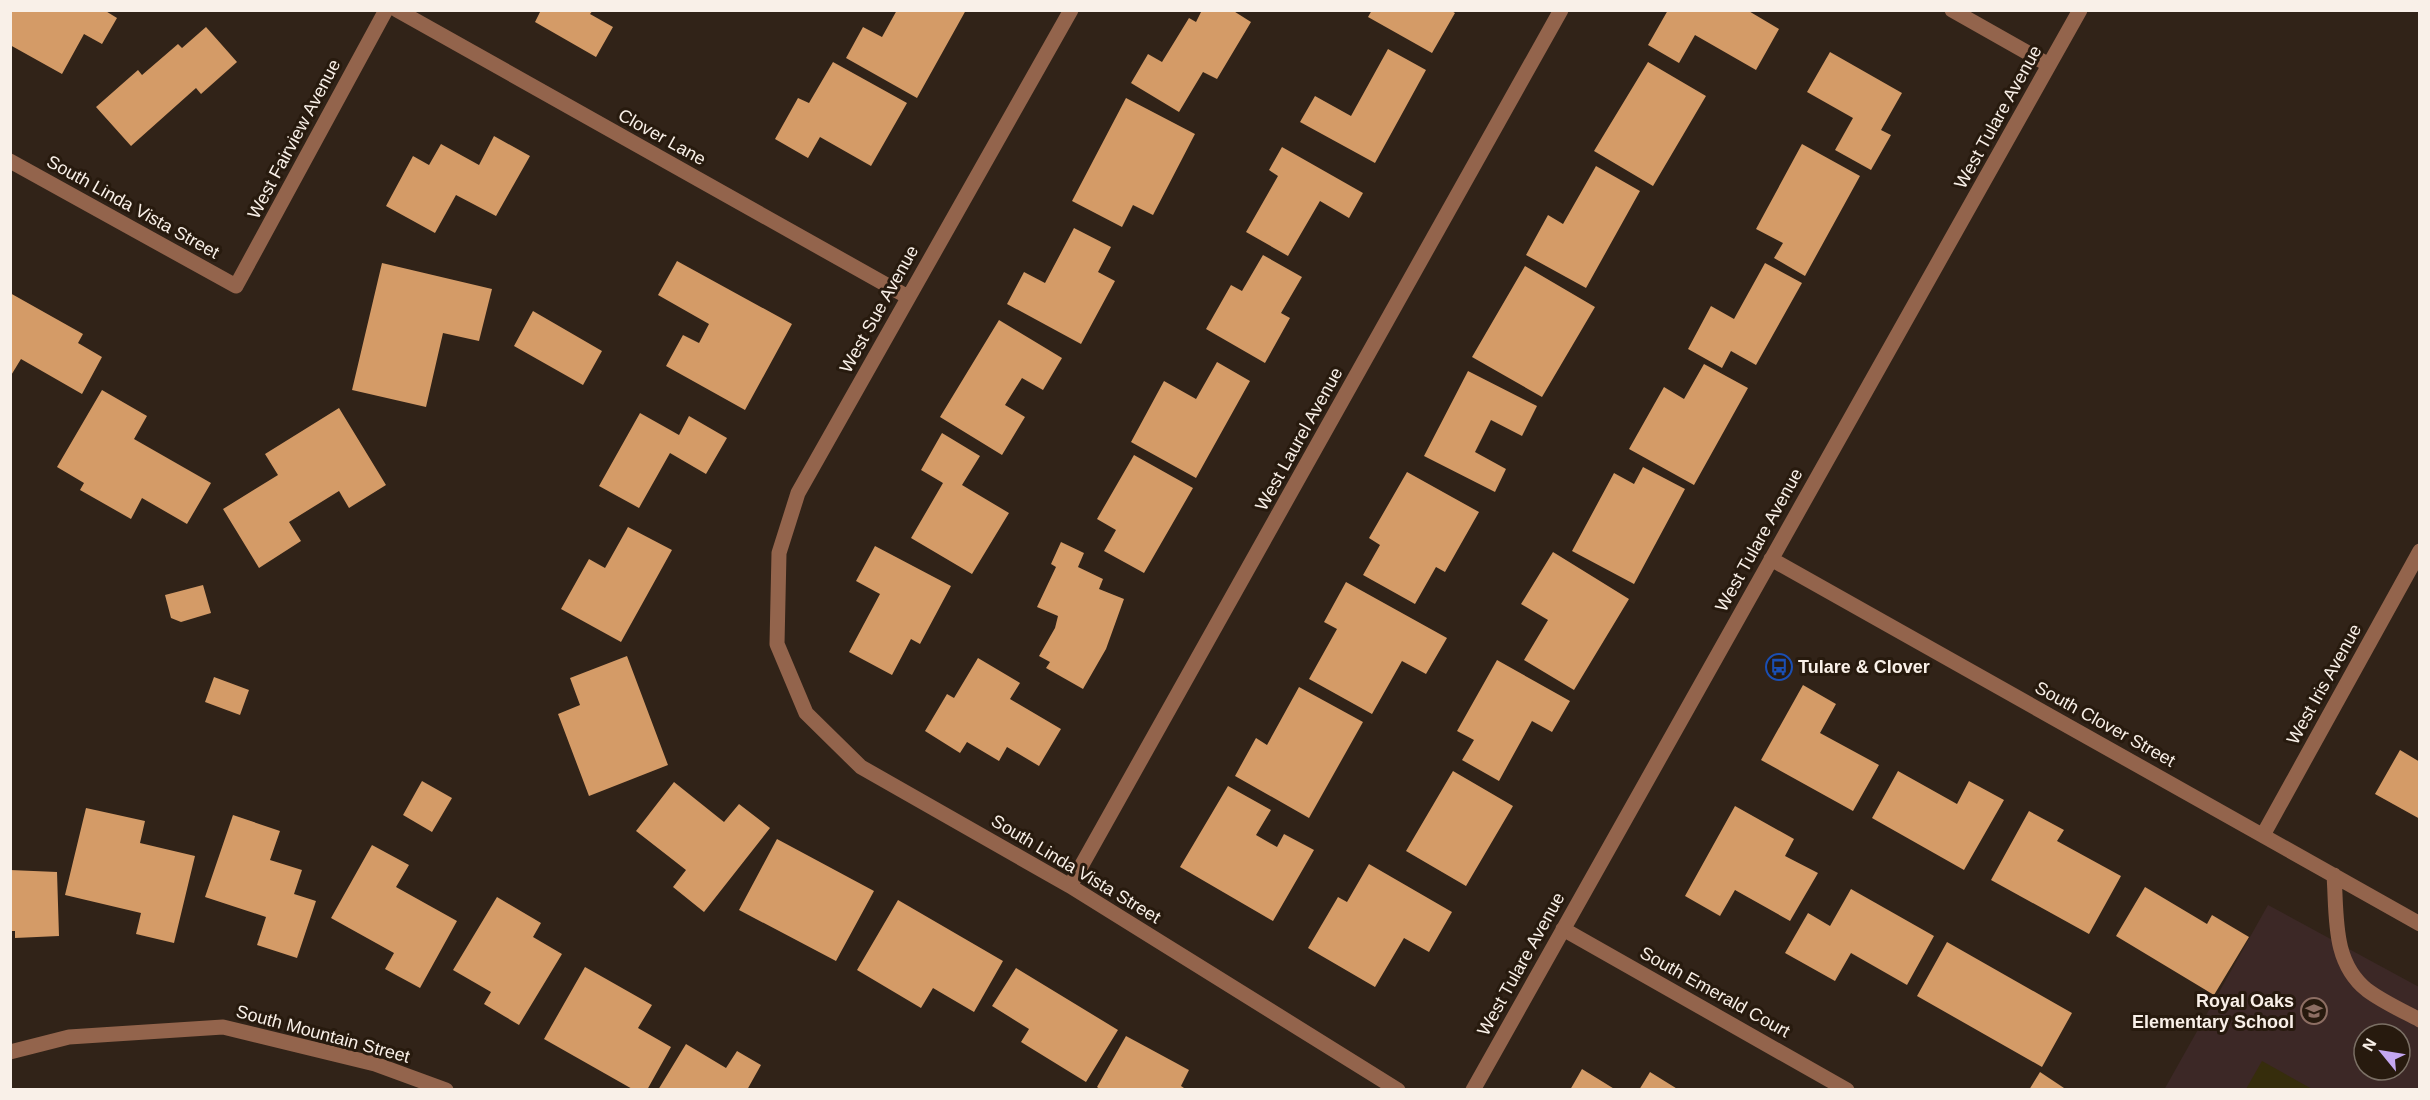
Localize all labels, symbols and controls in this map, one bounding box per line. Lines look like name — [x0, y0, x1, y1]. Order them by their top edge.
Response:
street label: West Tulare Avenue — [1950, 42, 2046, 192]
street label: West Fairview Avenue — [244, 56, 344, 222]
street label: Clover Lane — [615, 105, 709, 169]
street label: South Linda Vista Street — [43, 151, 223, 263]
street label: West Sue Avenue — [836, 242, 922, 376]
street label: West Laurel Avenue — [1251, 364, 1347, 514]
street label: West Tulare Avenue — [1711, 465, 1807, 615]
street label: West Iris Avenue — [2283, 620, 2365, 748]
bus stop icon: Tulare & Clover — [1764, 652, 1794, 682]
place label: Tulare & Clover — [1798, 657, 1930, 677]
street label: South Clover Street — [2031, 677, 2179, 771]
street label: South Linda Vista Street — [988, 811, 1164, 927]
street label: West Tulare Avenue — [1473, 889, 1569, 1039]
street label: South Emerald Court — [1637, 943, 1793, 1041]
place label: Royal Oaks Elementary School — [2132, 991, 2294, 1032]
school or university icon: Royal Oaks Elementary School — [2299, 996, 2329, 1026]
street label: South Mountain Street — [234, 1001, 412, 1067]
north arrow — [2352, 1022, 2412, 1082]
text: N — [2359, 1035, 2380, 1054]

